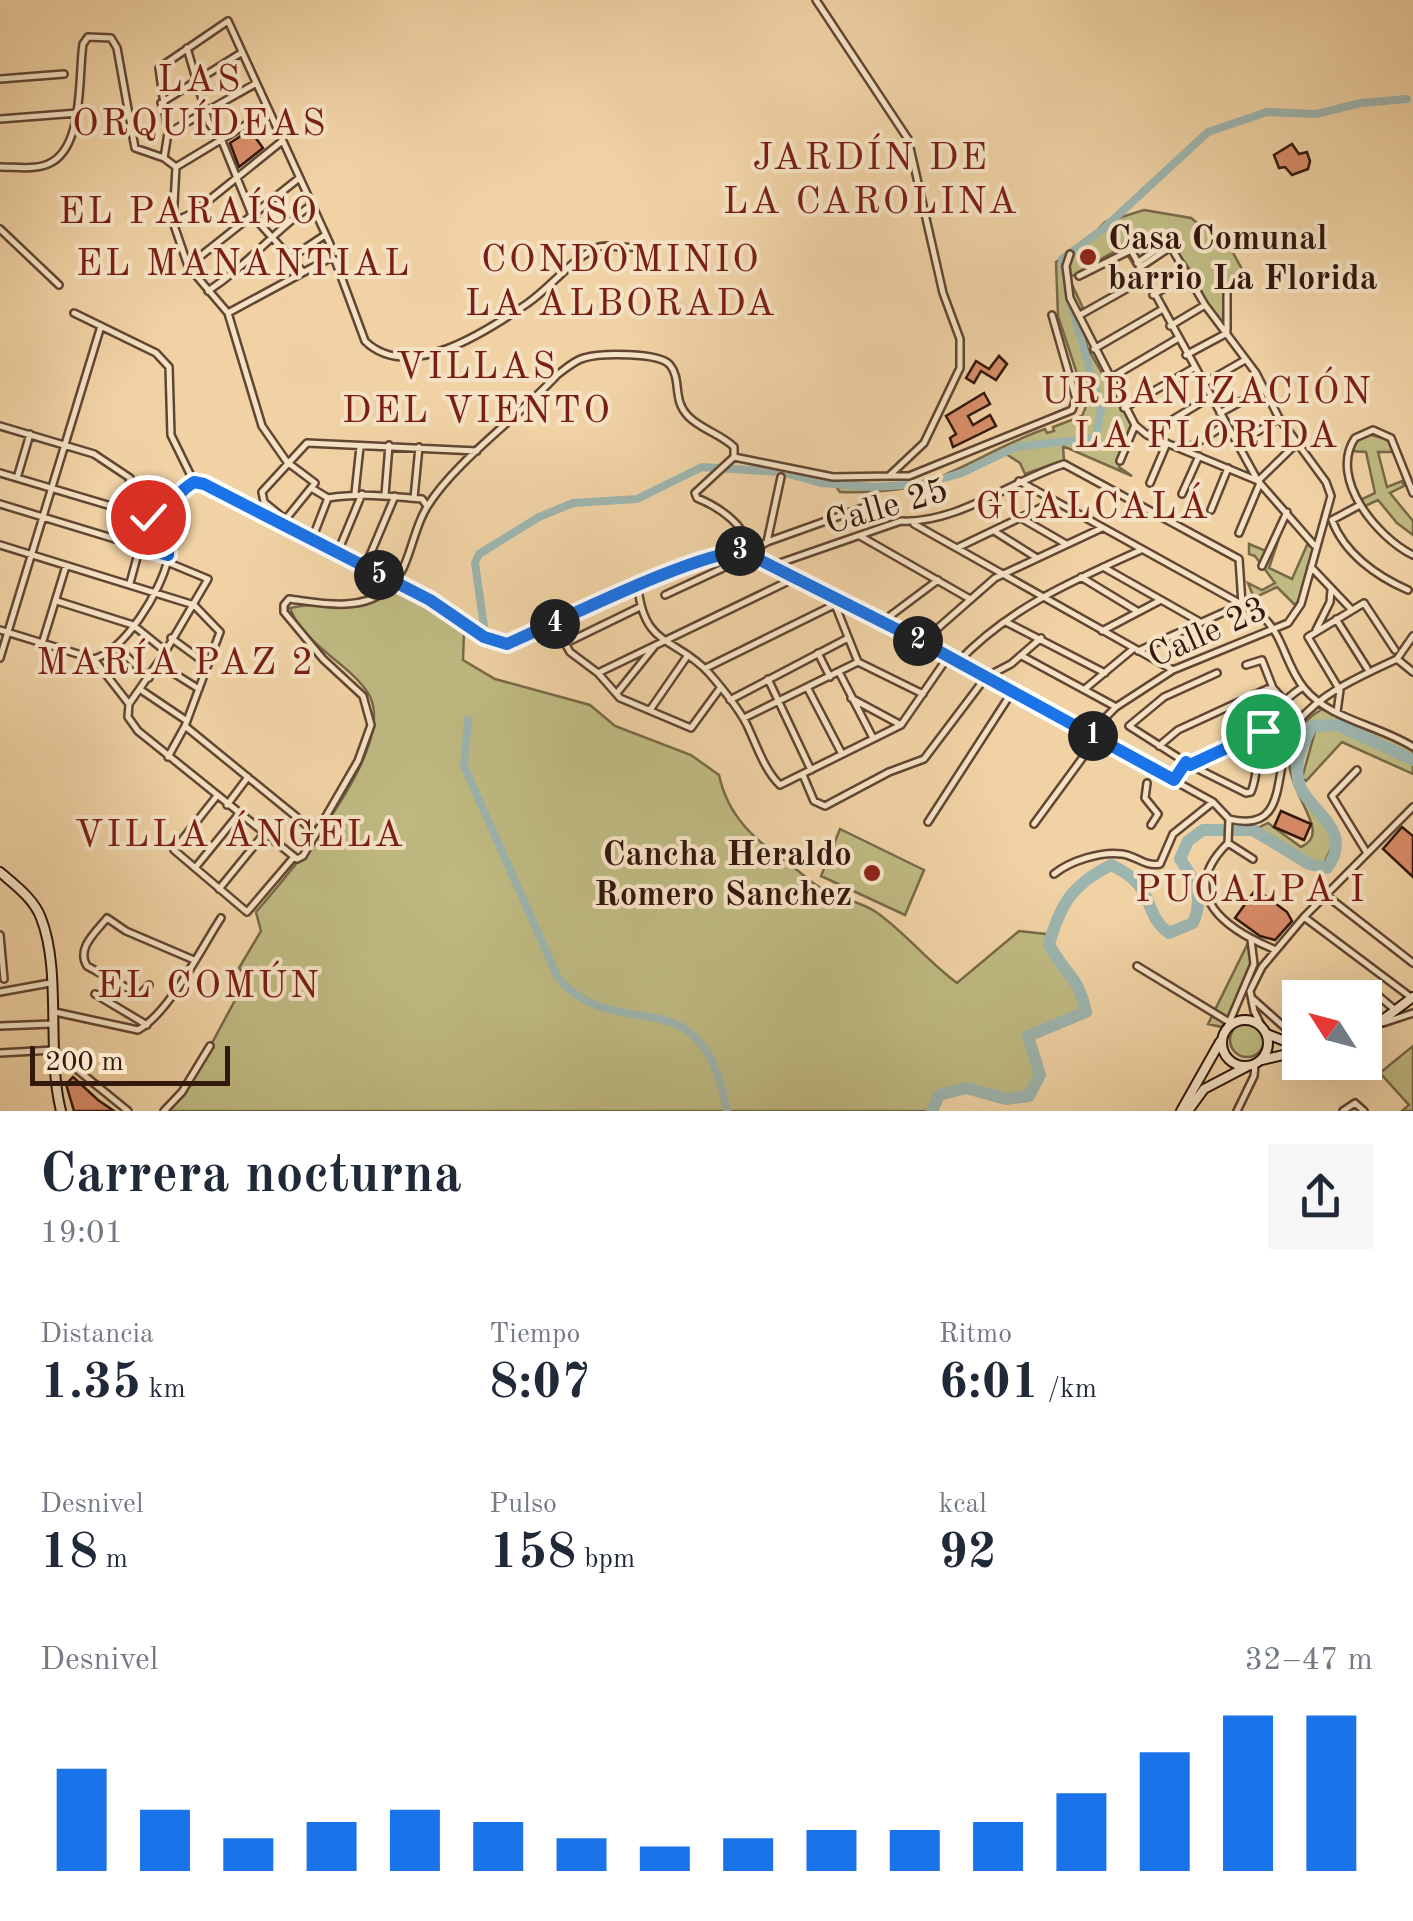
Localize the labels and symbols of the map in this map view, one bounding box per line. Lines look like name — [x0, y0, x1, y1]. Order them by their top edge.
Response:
district label: LAS ORQUÍDEAS — [72, 62, 328, 144]
district label: JARDÍN DE LA CAROLINA — [723, 133, 1019, 222]
district label: EL PARAÍSO — [59, 187, 319, 232]
place label: Casa Comunal barrio La Florida — [1108, 222, 1378, 297]
district label: CONDOMINIO LA ALBORADA — [465, 242, 777, 324]
district label: EL MANANTIAL — [76, 246, 412, 284]
marker: Casa Comunal barrio La Florida — [1077, 246, 1099, 268]
district label: VILLAS DEL VIENTO — [342, 349, 612, 431]
district label: URBANIZACIÓN LA FLORIDA — [1040, 366, 1374, 456]
street label: Calle 25 — [821, 473, 952, 542]
pin — [106, 475, 191, 560]
district label: GUALCALÁ — [976, 482, 1210, 527]
pin: 3 — [715, 526, 765, 576]
pin: 5 — [354, 550, 404, 600]
street label: Calle 23 — [1143, 592, 1273, 675]
pin: 4 — [530, 599, 580, 649]
pin: 2 — [893, 616, 943, 666]
district label: MARÍA PAZ 2 — [36, 638, 316, 683]
pin — [1221, 689, 1306, 774]
pin: 1 — [1068, 711, 1118, 761]
district label: VILLA ÁNGELA — [74, 810, 406, 855]
place label: Cancha Heraldo Romero Sanchez — [594, 838, 852, 913]
marker: Cancha Heraldo Romero Sanchez — [861, 862, 883, 884]
district label: PUCALPA I — [1135, 872, 1367, 910]
district label: EL COMÚN — [96, 960, 322, 1006]
north arrow — [1282, 980, 1382, 1080]
scale bar — [30, 1041, 230, 1086]

